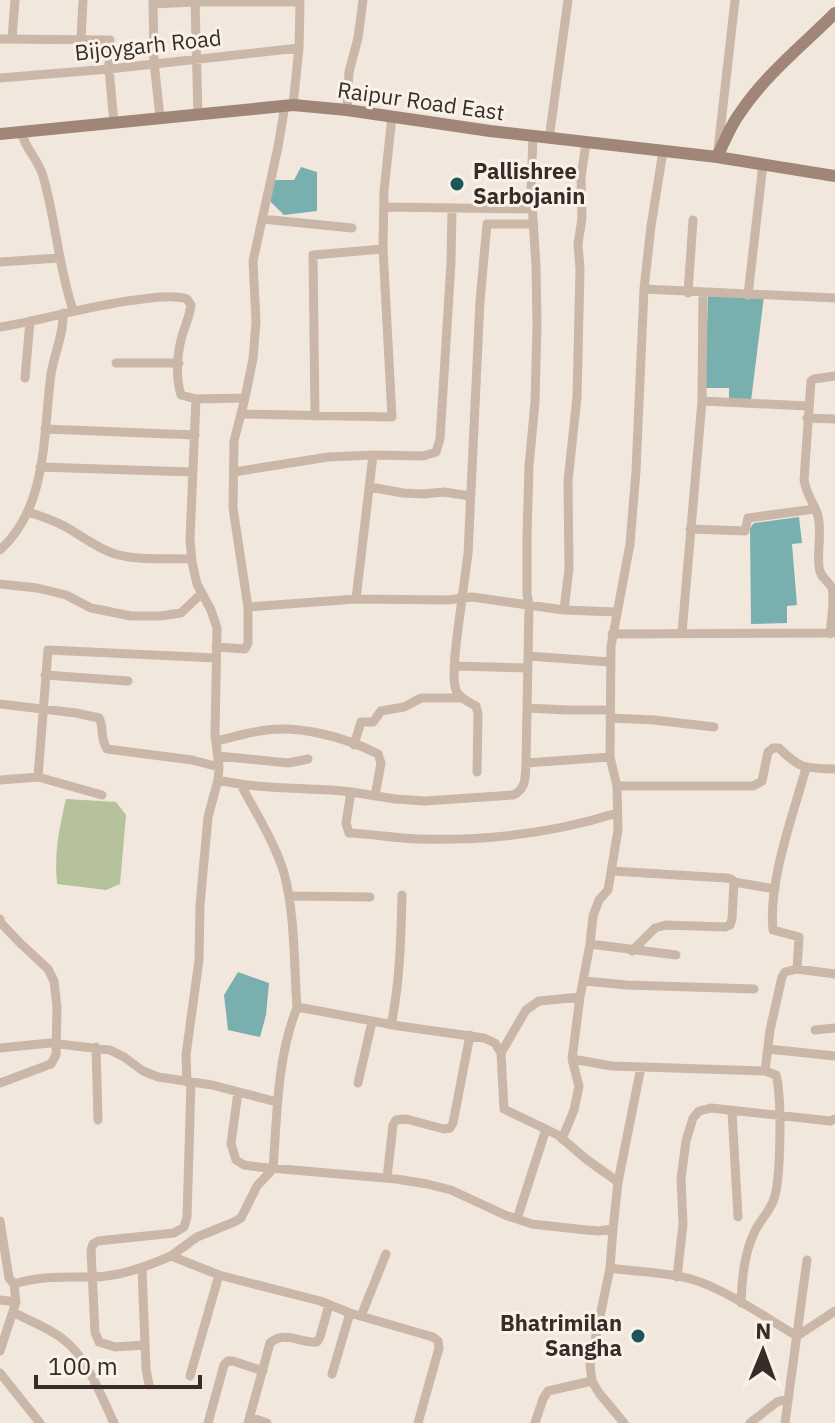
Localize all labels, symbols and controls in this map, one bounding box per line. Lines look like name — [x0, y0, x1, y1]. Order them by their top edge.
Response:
street label: Bijoygarh Road — [73, 22, 223, 67]
street label: Raipur Road East — [336, 74, 506, 127]
place label: Pallishree Sarbojanin — [473, 156, 585, 210]
marker: Pallishree Sarbojanin — [448, 175, 466, 193]
place label: Bhatrimilan Sangha — [500, 1308, 622, 1362]
north arrow — [723, 1311, 803, 1391]
text: N — [755, 1316, 772, 1345]
marker: Bhatrimilan Sangha — [629, 1327, 647, 1345]
scale bar — [36, 1339, 200, 1389]
text: 100 m — [48, 1350, 118, 1382]

